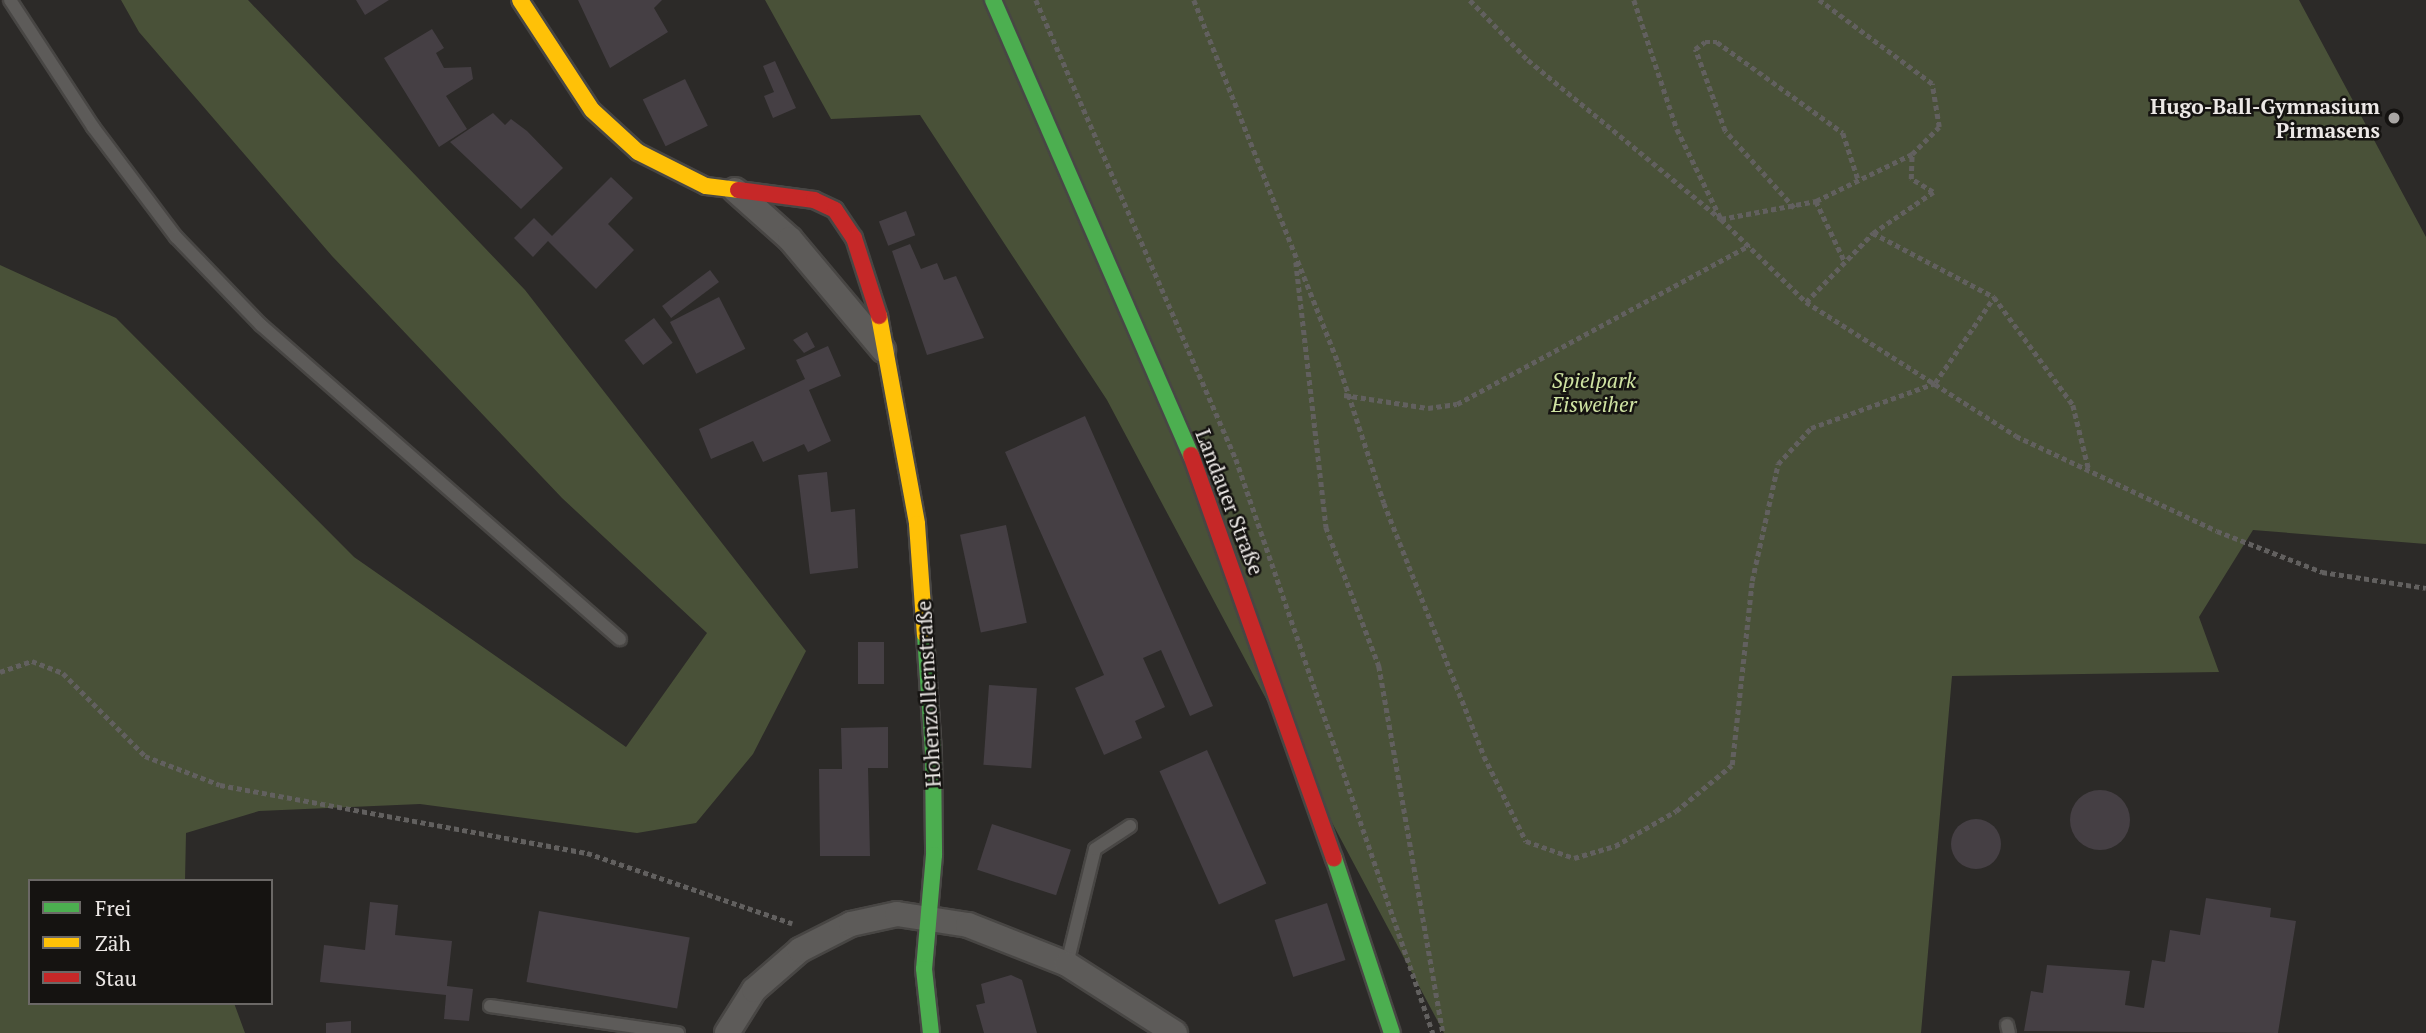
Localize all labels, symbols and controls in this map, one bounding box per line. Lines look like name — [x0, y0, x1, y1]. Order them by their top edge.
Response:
place label: Hugo-Ball-Gymnasium Pirmasens — [2150, 93, 2380, 143]
marker: Hugo-Ball-Gymnasium Pirmasens — [2386, 110, 2402, 126]
park label: Spielpark Eisweiher — [1551, 367, 1637, 417]
street label: Landauer Straße — [1191, 425, 1269, 579]
street label: Hohenzollernstraße — [911, 600, 945, 788]
legend — [28, 879, 273, 1005]
text: Frei — [95, 894, 131, 922]
text: Zäh — [95, 929, 131, 957]
text: Stau — [95, 964, 137, 992]

